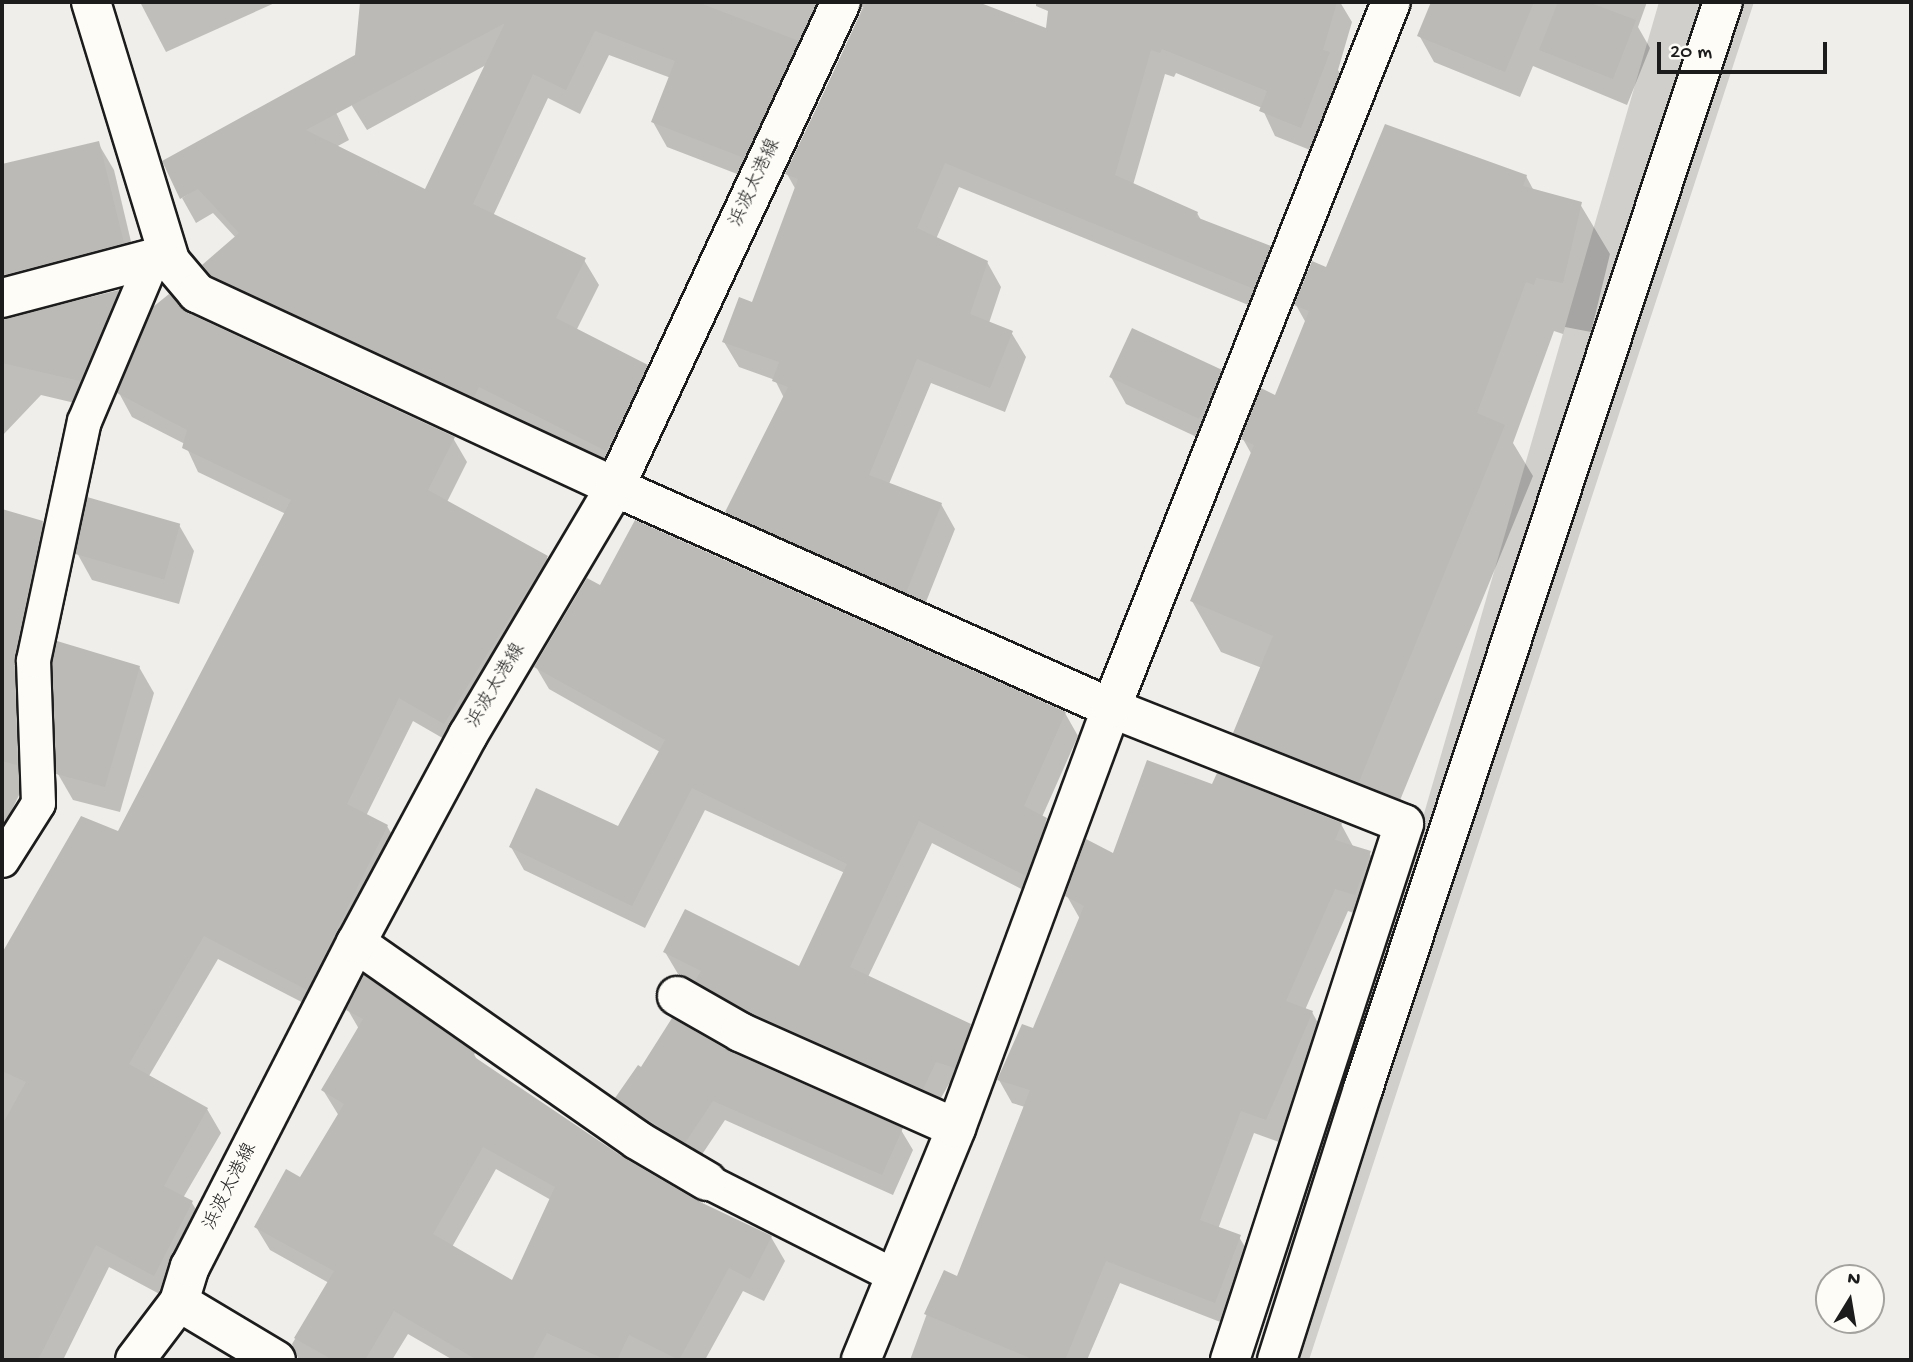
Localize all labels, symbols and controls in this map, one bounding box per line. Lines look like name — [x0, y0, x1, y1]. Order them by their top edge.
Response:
scale bar — [1661, 28, 1831, 72]
text: 20 m — [1670, 41, 1712, 66]
street label: 浜波太港線 — [726, 135, 786, 231]
street label: 浜波太港線 — [463, 639, 531, 733]
street label: 浜波太港線 — [199, 1140, 263, 1234]
north arrow — [1815, 1264, 1885, 1334]
text: N — [1845, 1267, 1862, 1292]

